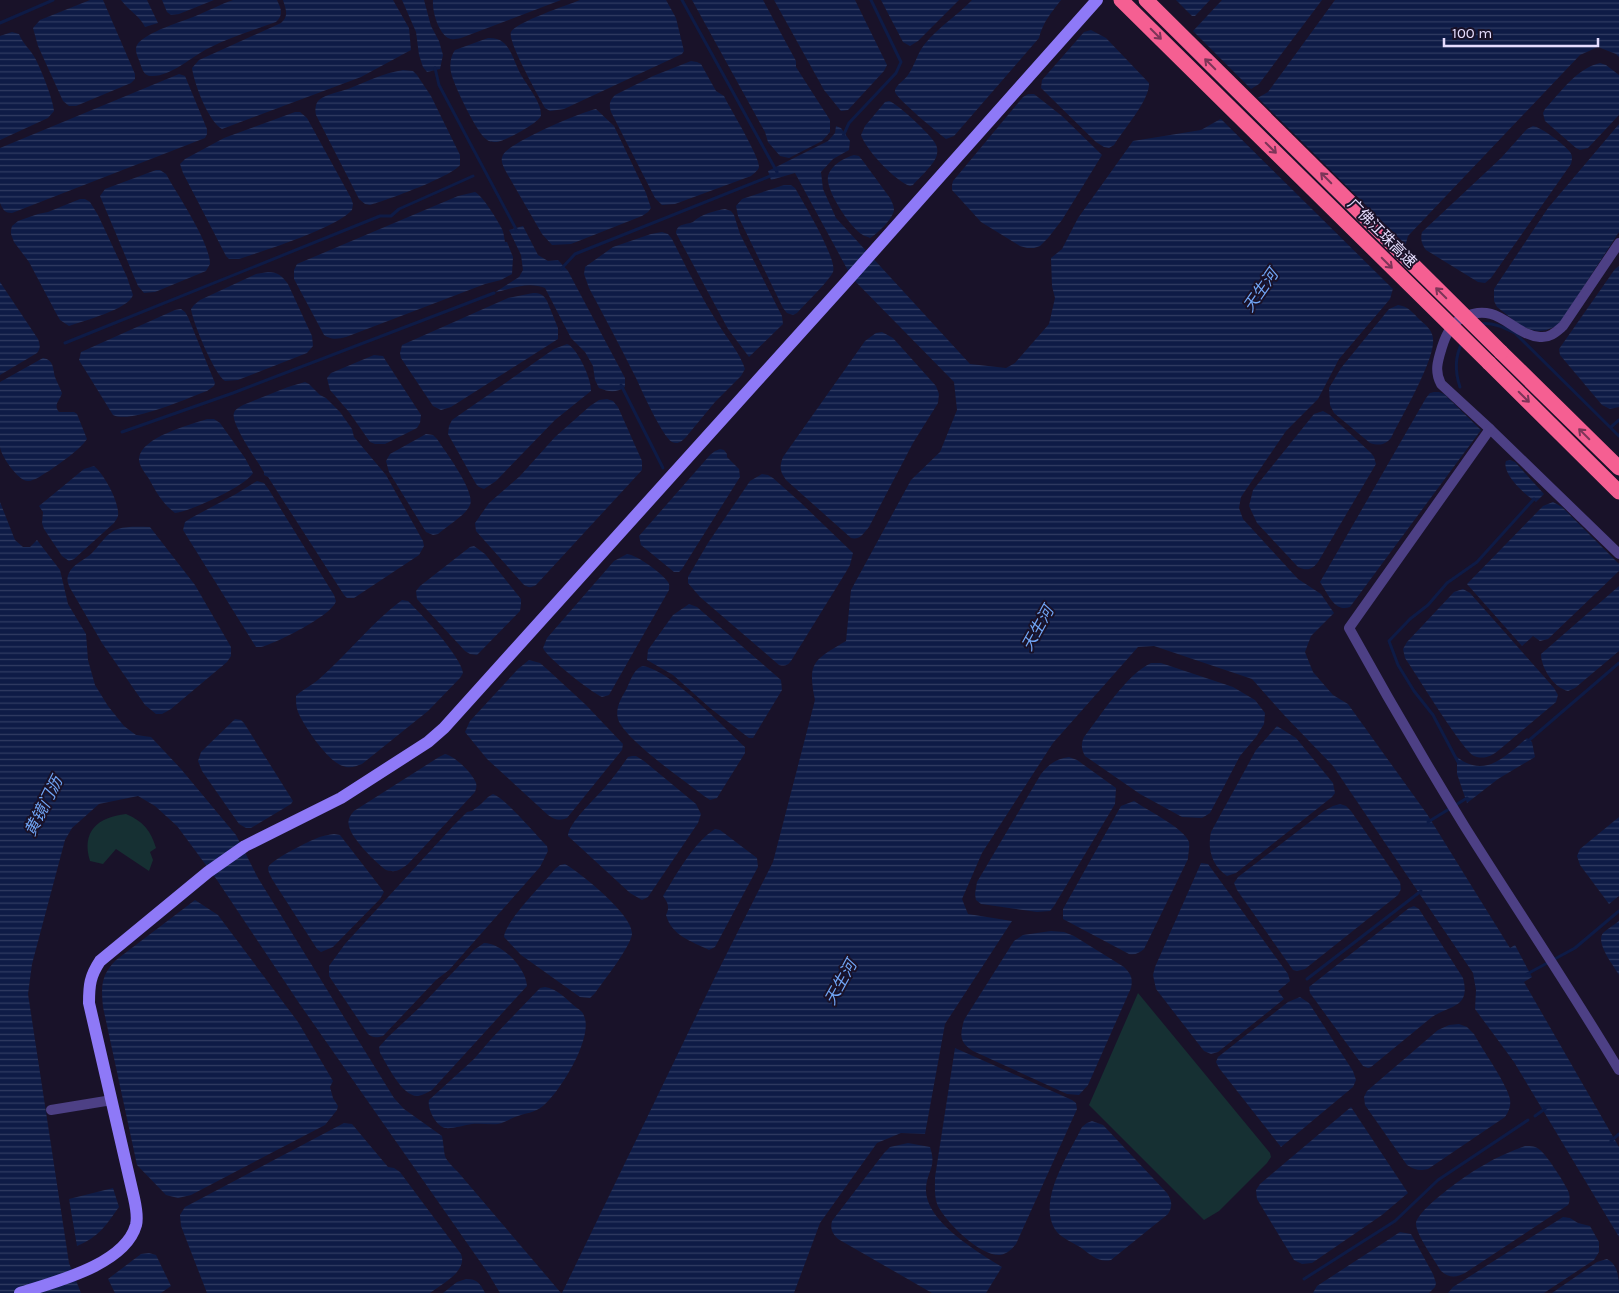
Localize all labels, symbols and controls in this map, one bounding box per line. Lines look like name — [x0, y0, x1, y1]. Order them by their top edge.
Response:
scale bar — [1444, 15, 1598, 47]
text: 100 m — [1452, 24, 1492, 42]
one-way arrow — [1149, 28, 1162, 40]
one-way arrow — [1204, 58, 1217, 70]
one-way arrow — [1265, 142, 1277, 155]
one-way arrow — [1320, 172, 1332, 184]
street label: 广佛江珠高速 — [1344, 195, 1420, 271]
one-way arrow — [1381, 256, 1393, 269]
water label: 天生河 — [1239, 263, 1284, 315]
one-way arrow — [1435, 286, 1447, 299]
one-way arrow — [1517, 391, 1529, 403]
one-way arrow — [1578, 428, 1591, 440]
water label: 天生河 — [1017, 600, 1059, 654]
water label: 黄镜门沥 — [20, 771, 68, 839]
water label: 天生河 — [820, 954, 862, 1008]

